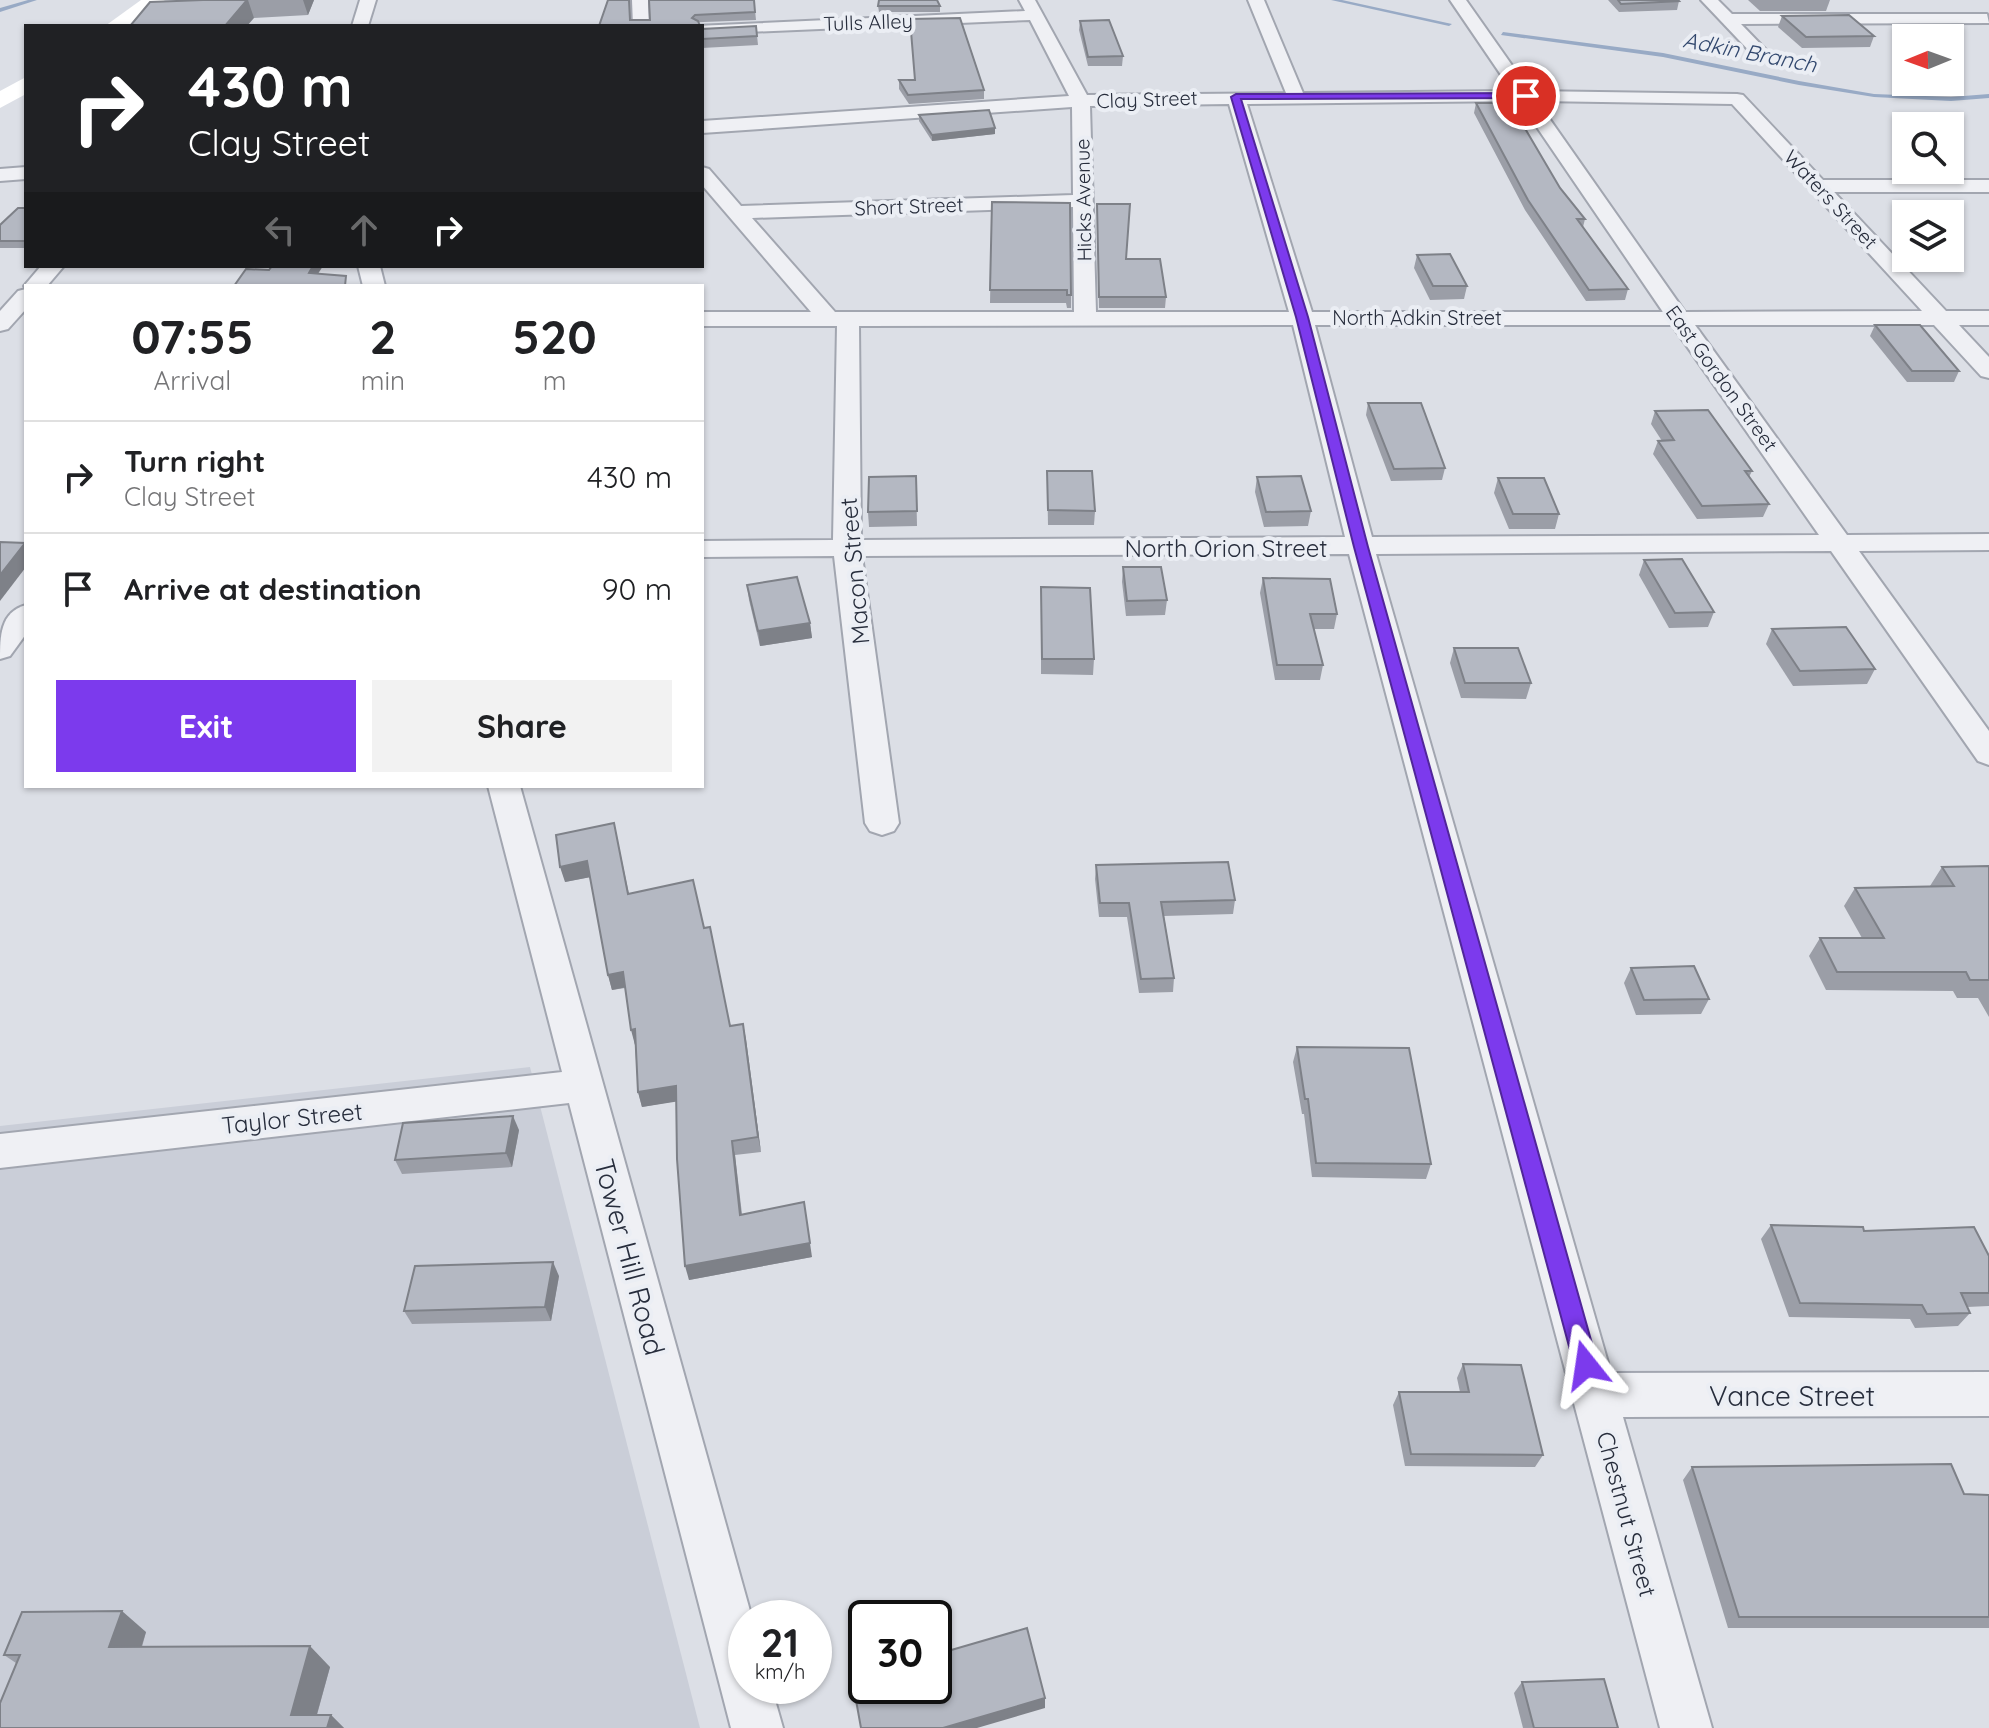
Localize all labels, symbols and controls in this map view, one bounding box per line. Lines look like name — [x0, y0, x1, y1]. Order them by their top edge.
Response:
street label: Tulls Alley — [823, 8, 913, 36]
north arrow — [1892, 24, 1964, 96]
map controls — [1892, 24, 1964, 272]
water label: Adkin Branch — [1681, 25, 1820, 79]
text: 430 m — [188, 51, 353, 121]
icon: right — [56, 56, 160, 160]
pin — [1492, 62, 1560, 130]
icon: arrive — [1504, 74, 1548, 118]
street label: Clay Street — [1096, 85, 1198, 113]
button: search — [1892, 112, 1964, 184]
text: Clay Street — [188, 120, 370, 165]
street label: Hicks Avenue — [1069, 138, 1097, 262]
street label: Waters Street — [1779, 144, 1883, 254]
street label: Short Street — [854, 192, 964, 220]
button: layers — [1892, 200, 1964, 272]
icon: left — [258, 208, 302, 252]
icon: ahead — [342, 208, 386, 252]
icon: right — [426, 208, 470, 252]
street label: East Gordon Street — [1661, 300, 1783, 456]
street label: North Adkin Street — [1332, 305, 1502, 330]
text: 07:55 — [131, 306, 254, 366]
text: 2 — [369, 306, 397, 366]
text: 520 — [512, 306, 597, 366]
text: Arrival — [153, 364, 231, 397]
text: min — [361, 364, 405, 397]
text: m — [543, 364, 566, 397]
text: Turn right — [124, 442, 265, 480]
icon: right — [56, 455, 100, 499]
text: 430 m — [587, 458, 672, 496]
text: Clay Street — [124, 480, 256, 513]
street label: Macon Street — [833, 496, 875, 646]
street label: North Orion Street — [1125, 533, 1327, 563]
icon: arrive — [56, 567, 100, 611]
text: Arrive at destination — [124, 570, 422, 608]
text: 90 m — [602, 570, 672, 608]
button: Exit — [56, 680, 356, 772]
button: Share — [372, 680, 672, 772]
street label: Taylor Street — [220, 1096, 364, 1140]
street label: Tower Hill Road — [587, 1155, 673, 1359]
position arrow — [1544, 1323, 1628, 1407]
street label: Vance Street — [1709, 1378, 1875, 1413]
street label: Chestnut Street — [1591, 1428, 1663, 1600]
speed limit sign: 30 — [848, 1600, 952, 1704]
text: 21 — [761, 1617, 799, 1667]
text: km/h — [755, 1659, 805, 1684]

